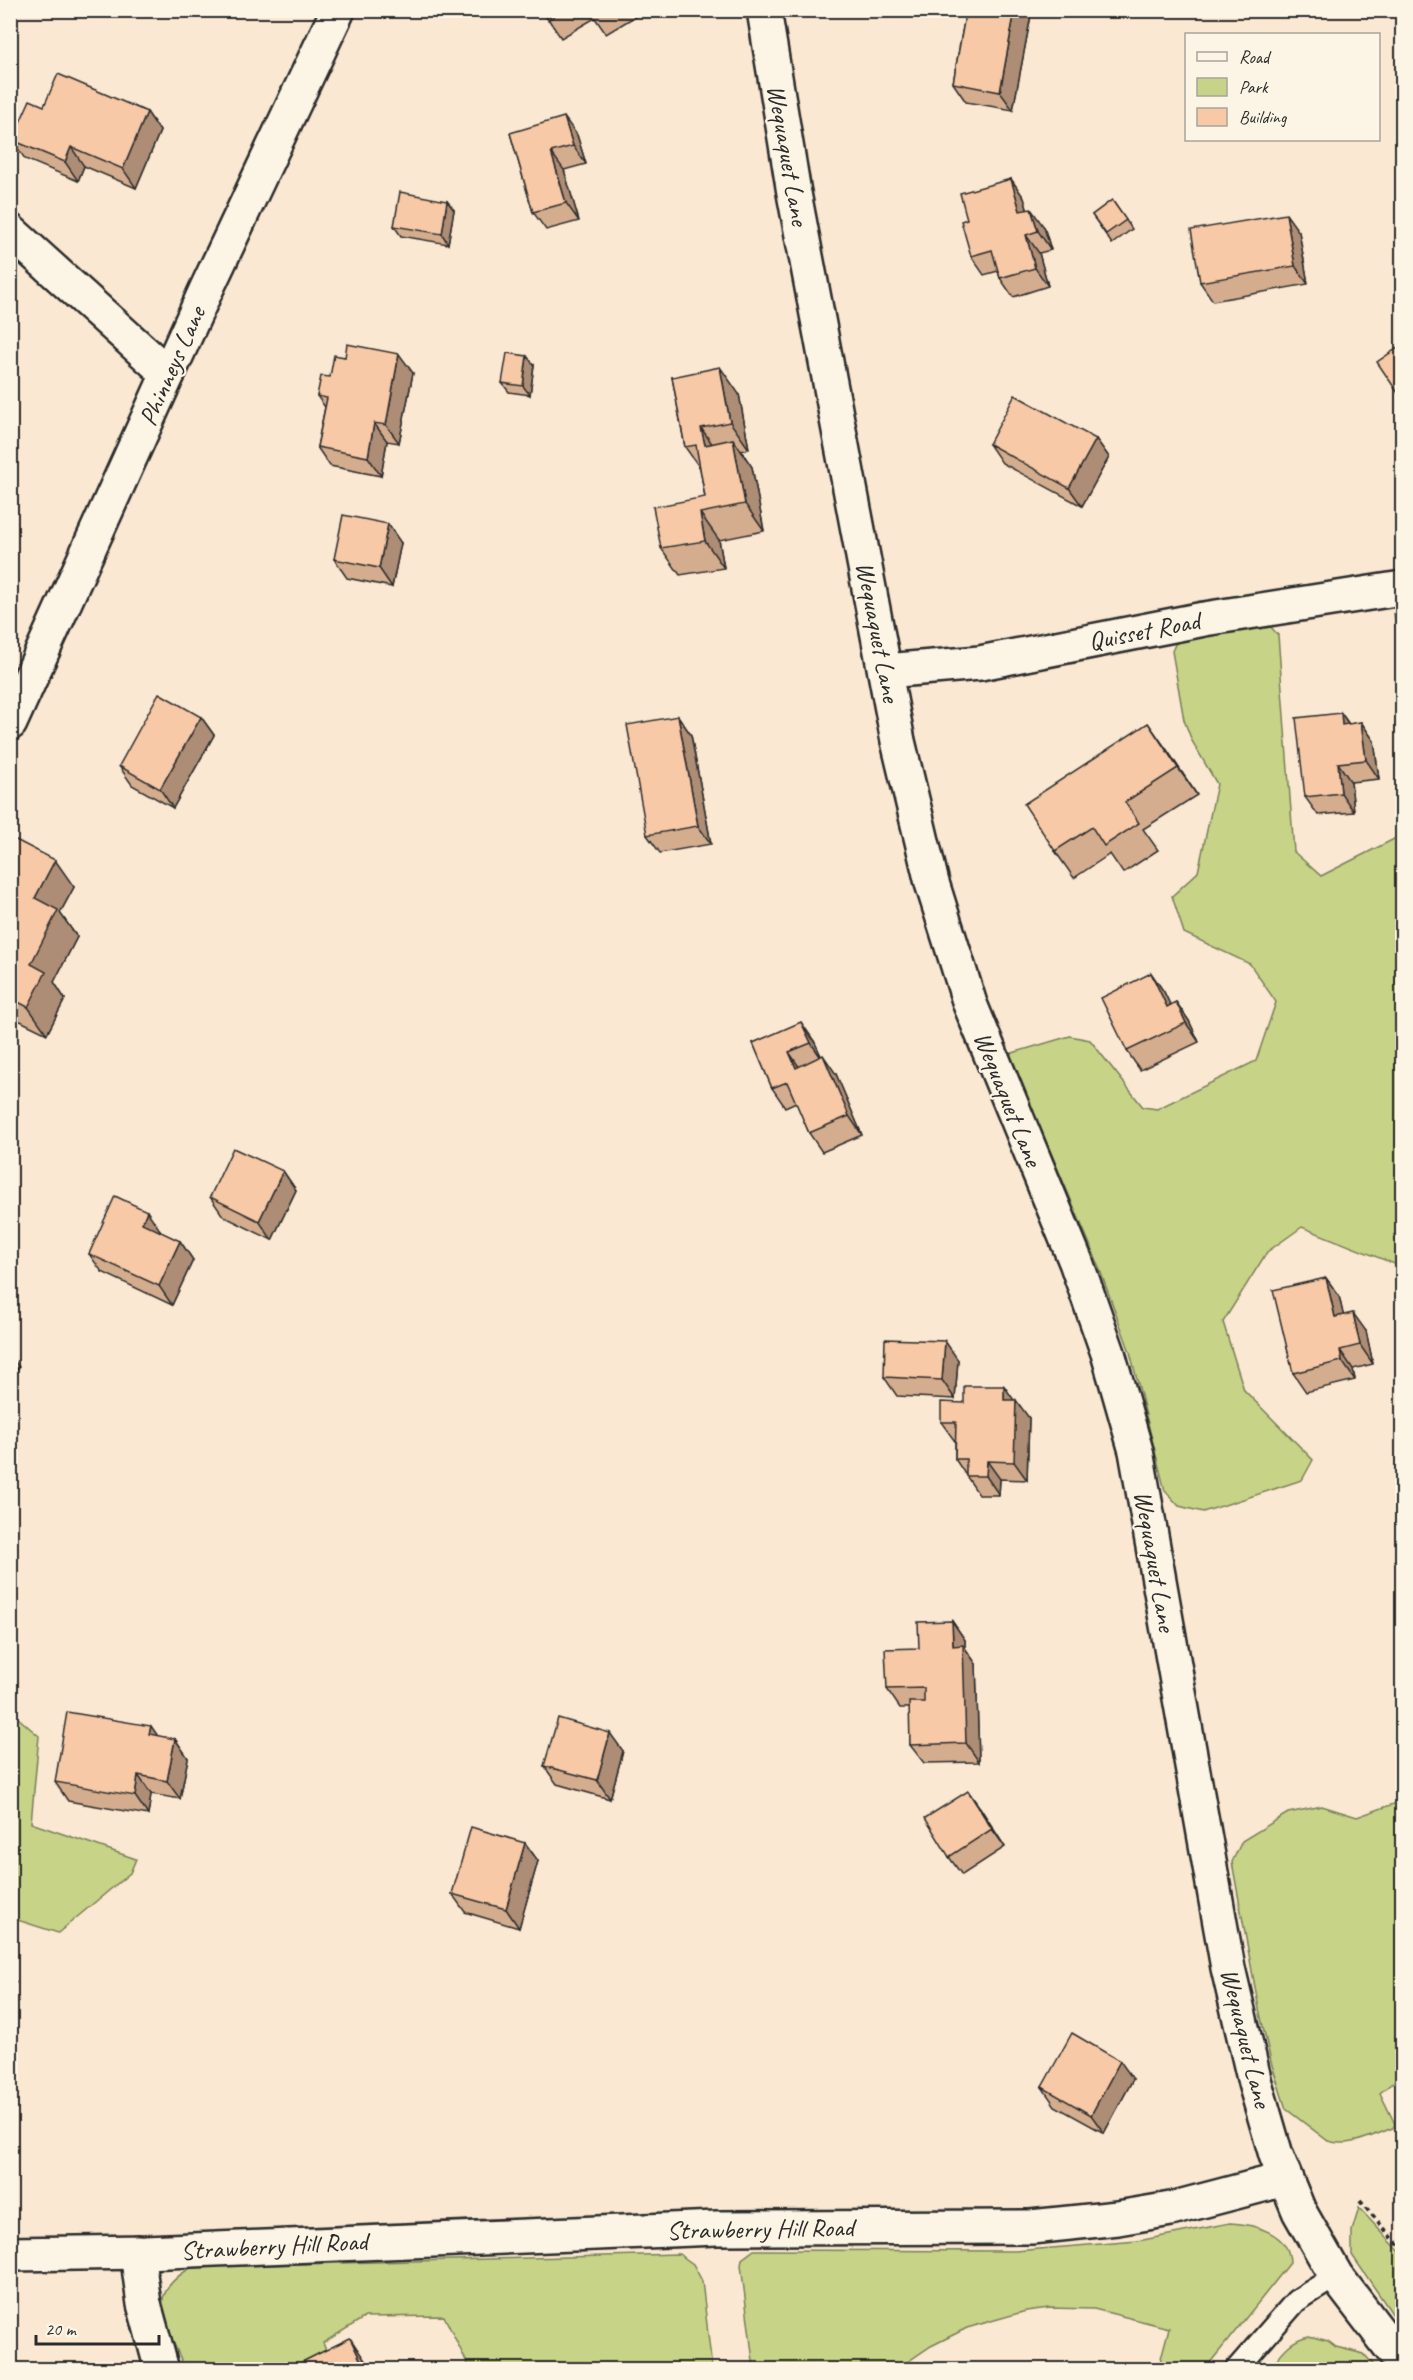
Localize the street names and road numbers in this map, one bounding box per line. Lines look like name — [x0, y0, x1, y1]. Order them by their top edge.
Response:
street label: Wequaquet Lane — [759, 82, 817, 230]
street label: Phinneys Lane — [131, 299, 214, 431]
street label: Wequaquet Lane — [848, 559, 908, 707]
street label: Quisset Road — [1086, 603, 1206, 658]
street label: Wequaquet Lane — [966, 1027, 1051, 1173]
street label: Wequaquet Lane — [1126, 1488, 1184, 1636]
street label: Wequaquet Lane — [1213, 1965, 1280, 2113]
street label: Strawberry Hill Road — [666, 2211, 858, 2247]
street label: Strawberry Hill Road — [180, 2224, 372, 2267]

